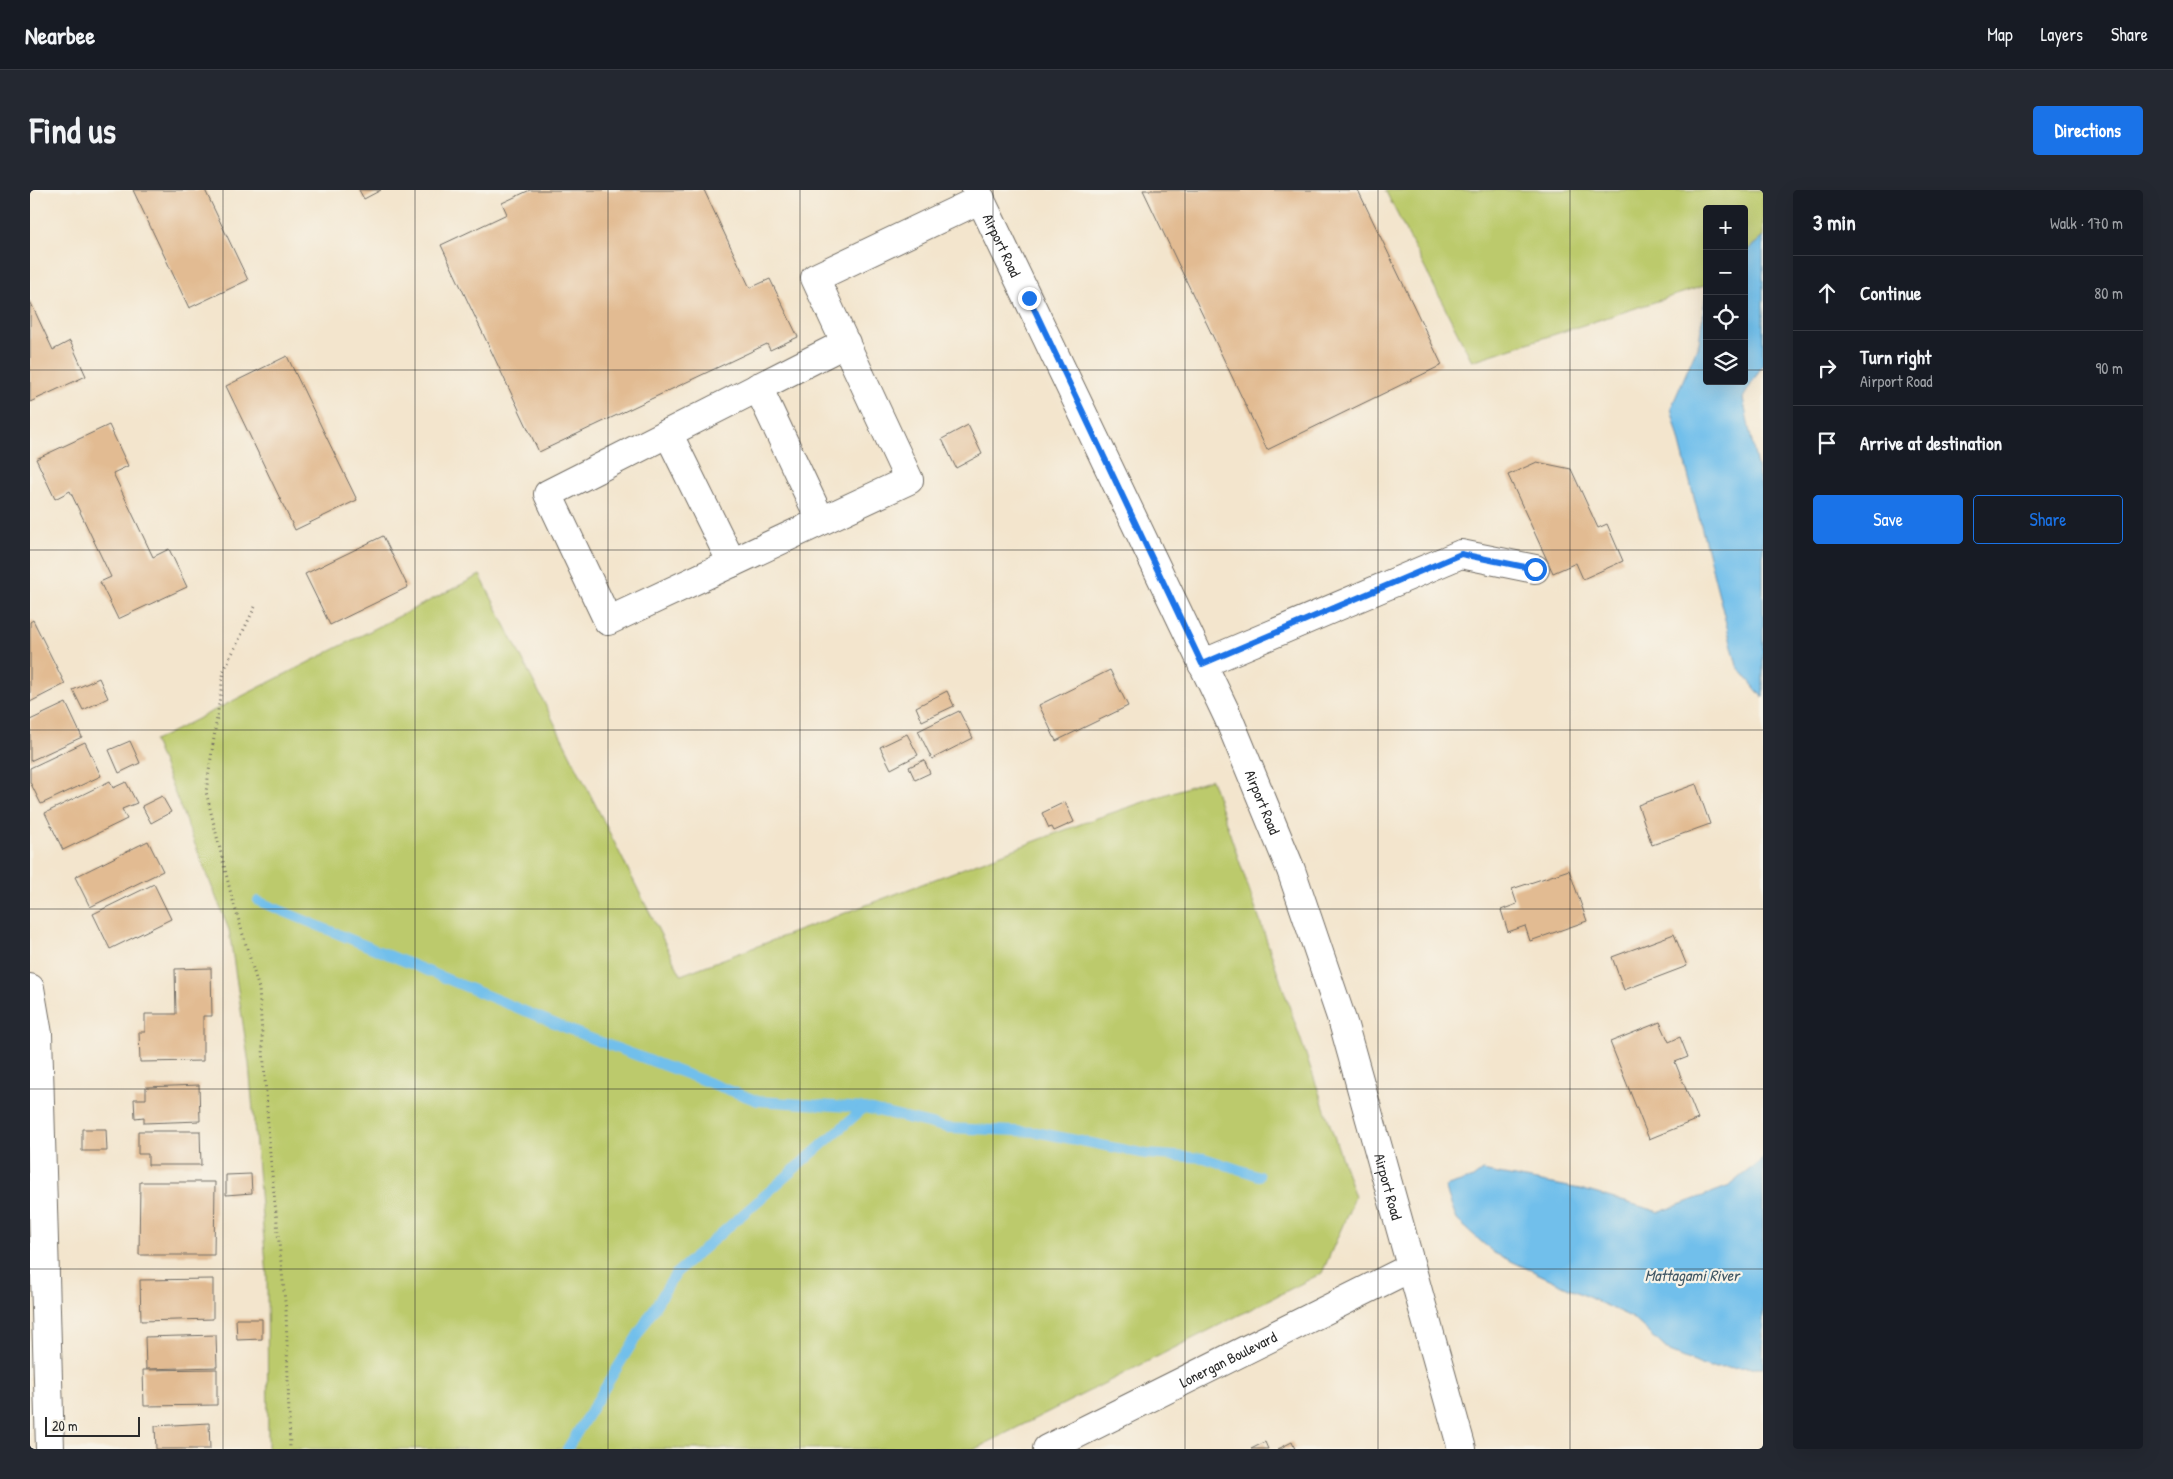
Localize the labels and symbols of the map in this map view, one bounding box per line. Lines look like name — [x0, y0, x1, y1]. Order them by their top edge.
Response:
street label: Airport Road — [978, 210, 1027, 280]
route end — [1018, 287, 1041, 310]
route start — [1524, 558, 1547, 581]
street label: Airport Road — [1240, 767, 1286, 837]
street label: Airport Road — [1370, 1151, 1408, 1222]
water label: Mattagami River — [1645, 1264, 1741, 1286]
street label: Lonergan Boulevard — [1176, 1326, 1280, 1392]
scale bar — [45, 1414, 140, 1437]

